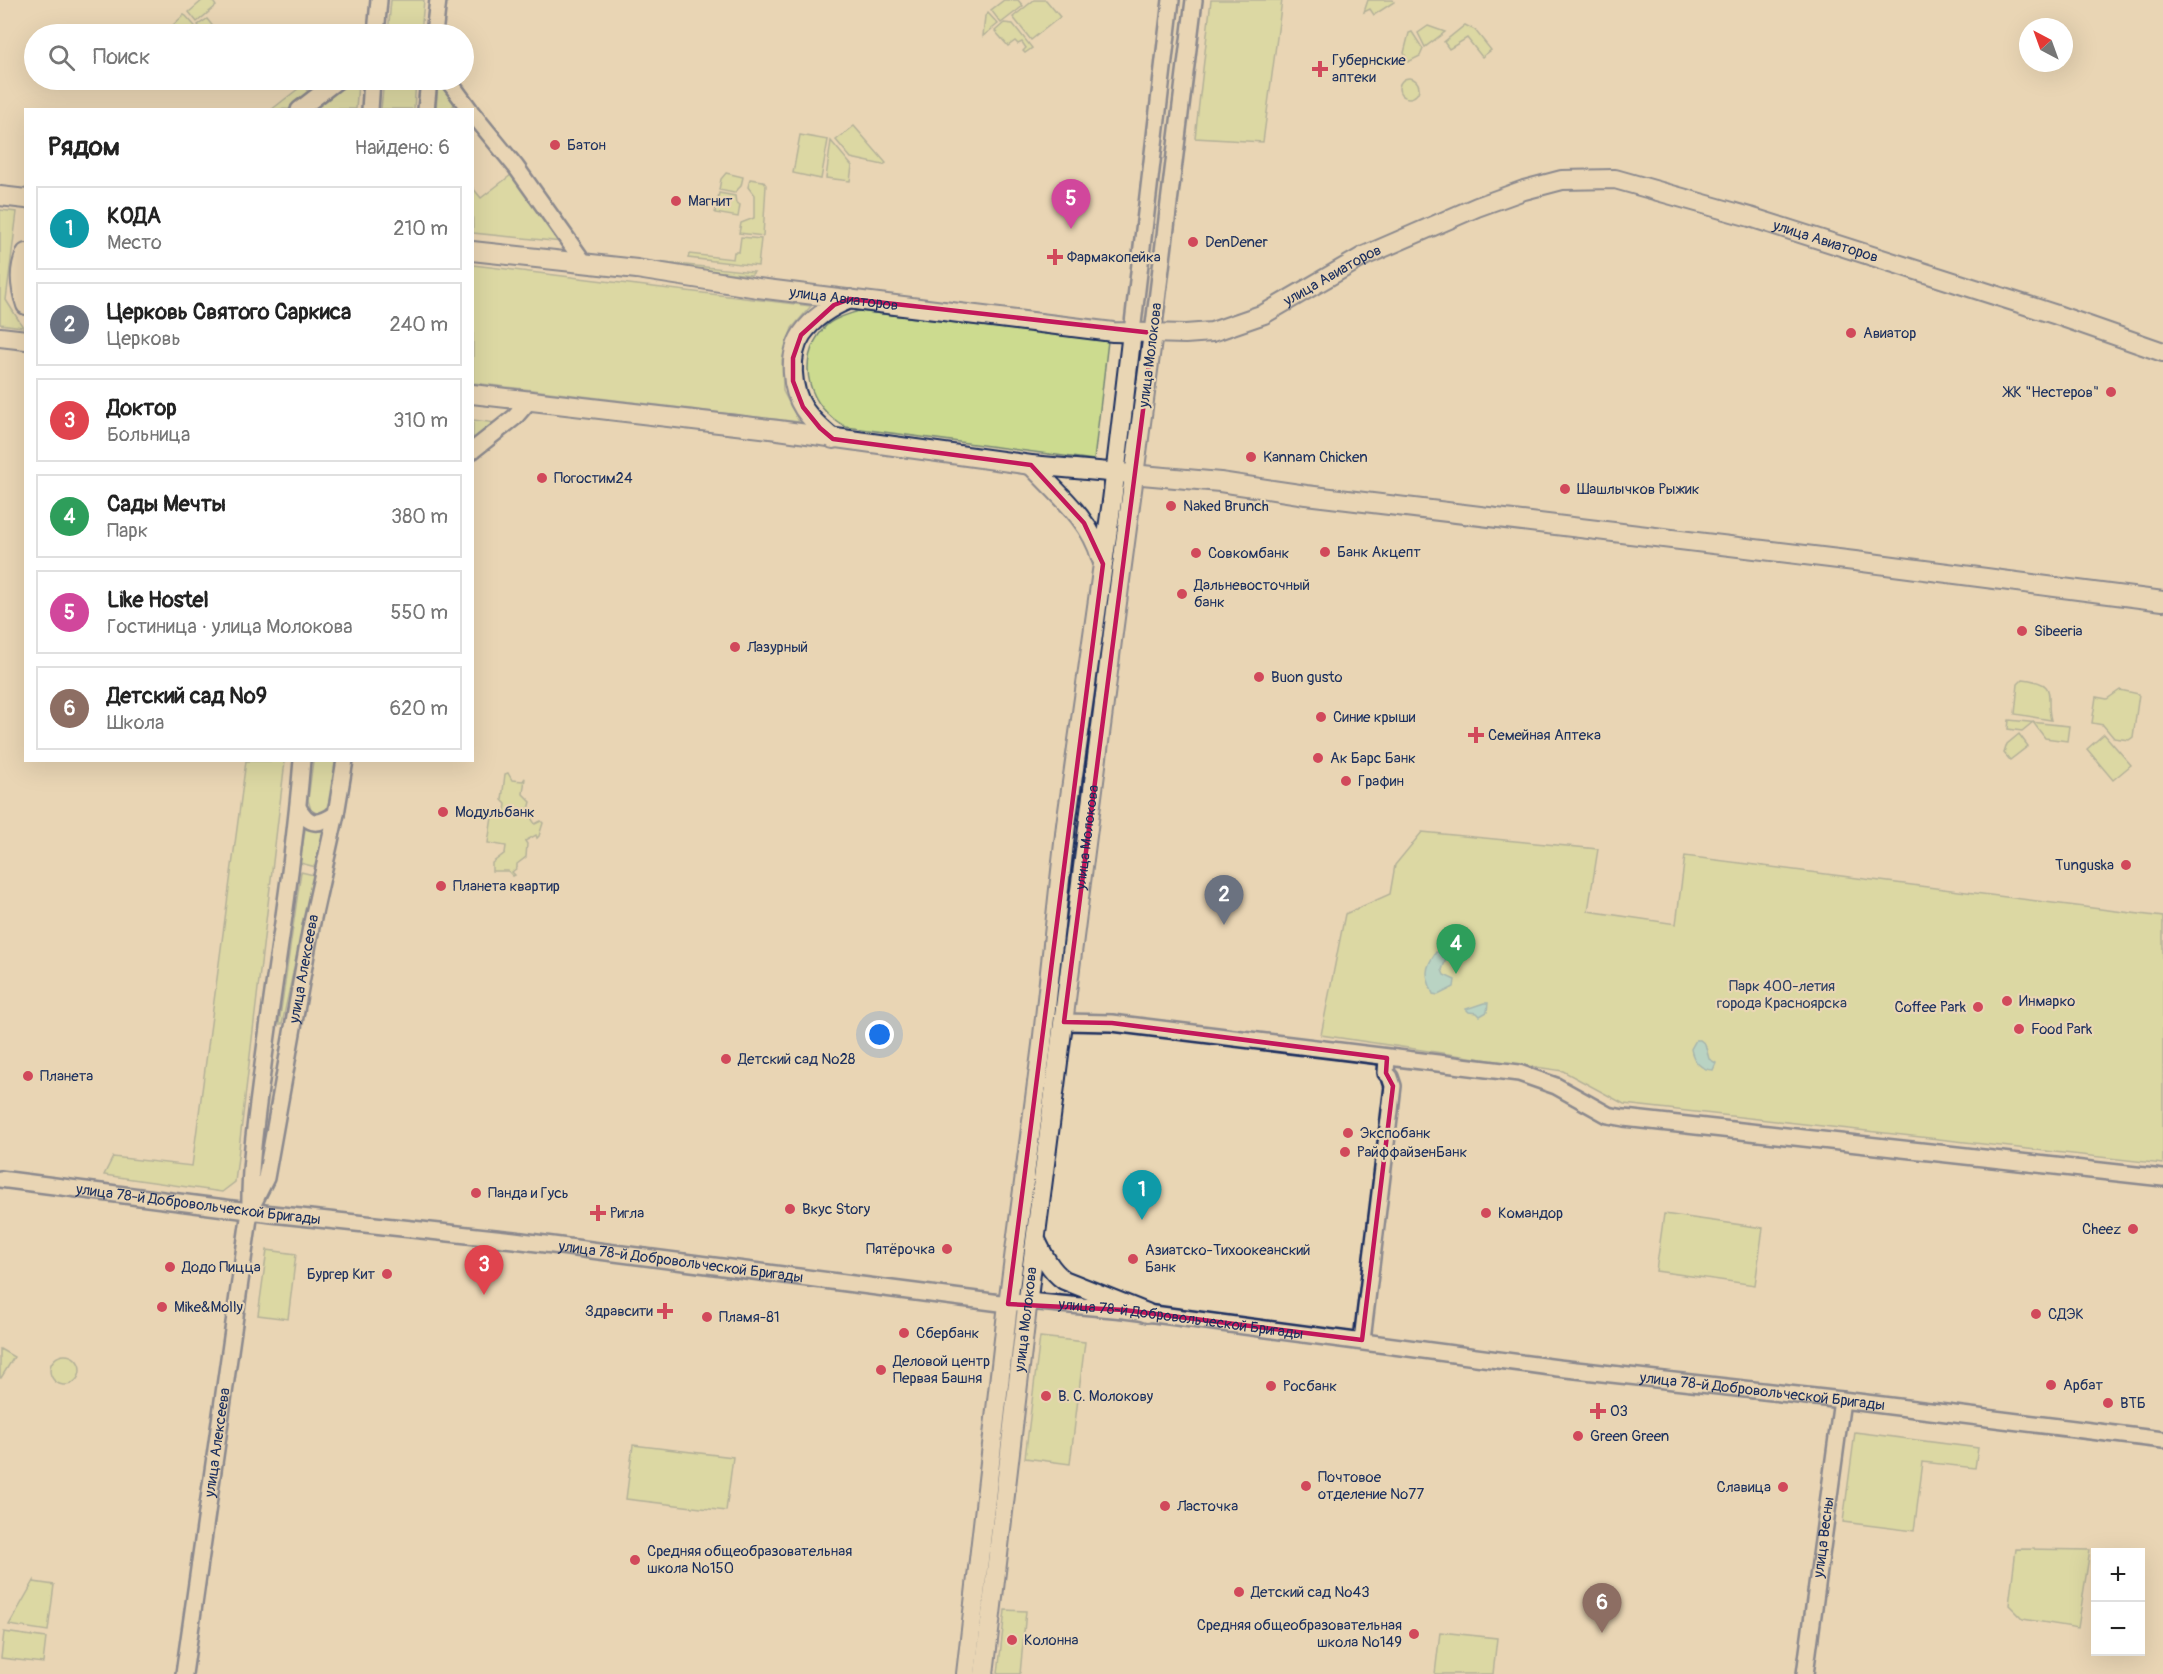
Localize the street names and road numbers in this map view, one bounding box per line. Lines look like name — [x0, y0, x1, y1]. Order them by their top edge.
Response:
street label: улица Авиаторов — [1769, 216, 1881, 267]
street label: улица Авиаторов — [1279, 241, 1384, 311]
street label: улица Авиаторов — [787, 283, 899, 315]
street label: улица Молокова — [1135, 301, 1166, 410]
street label: улица Молокова — [1071, 784, 1103, 892]
street label: улица Алексеева — [285, 913, 323, 1026]
street label: улица 78-й Добровольческой Бригады — [74, 1180, 322, 1229]
street label: улица 78-й Добровольческой Бригады — [556, 1237, 804, 1287]
street label: улица Молокова — [1010, 1266, 1042, 1374]
street label: улица 78-й Добровольческой Бригады — [1057, 1295, 1304, 1344]
street label: улица 78-й Добровольческой Бригады — [1638, 1368, 1886, 1415]
street label: улица Алексеева — [200, 1386, 235, 1499]
street label: улица Весны — [1809, 1496, 1839, 1580]

